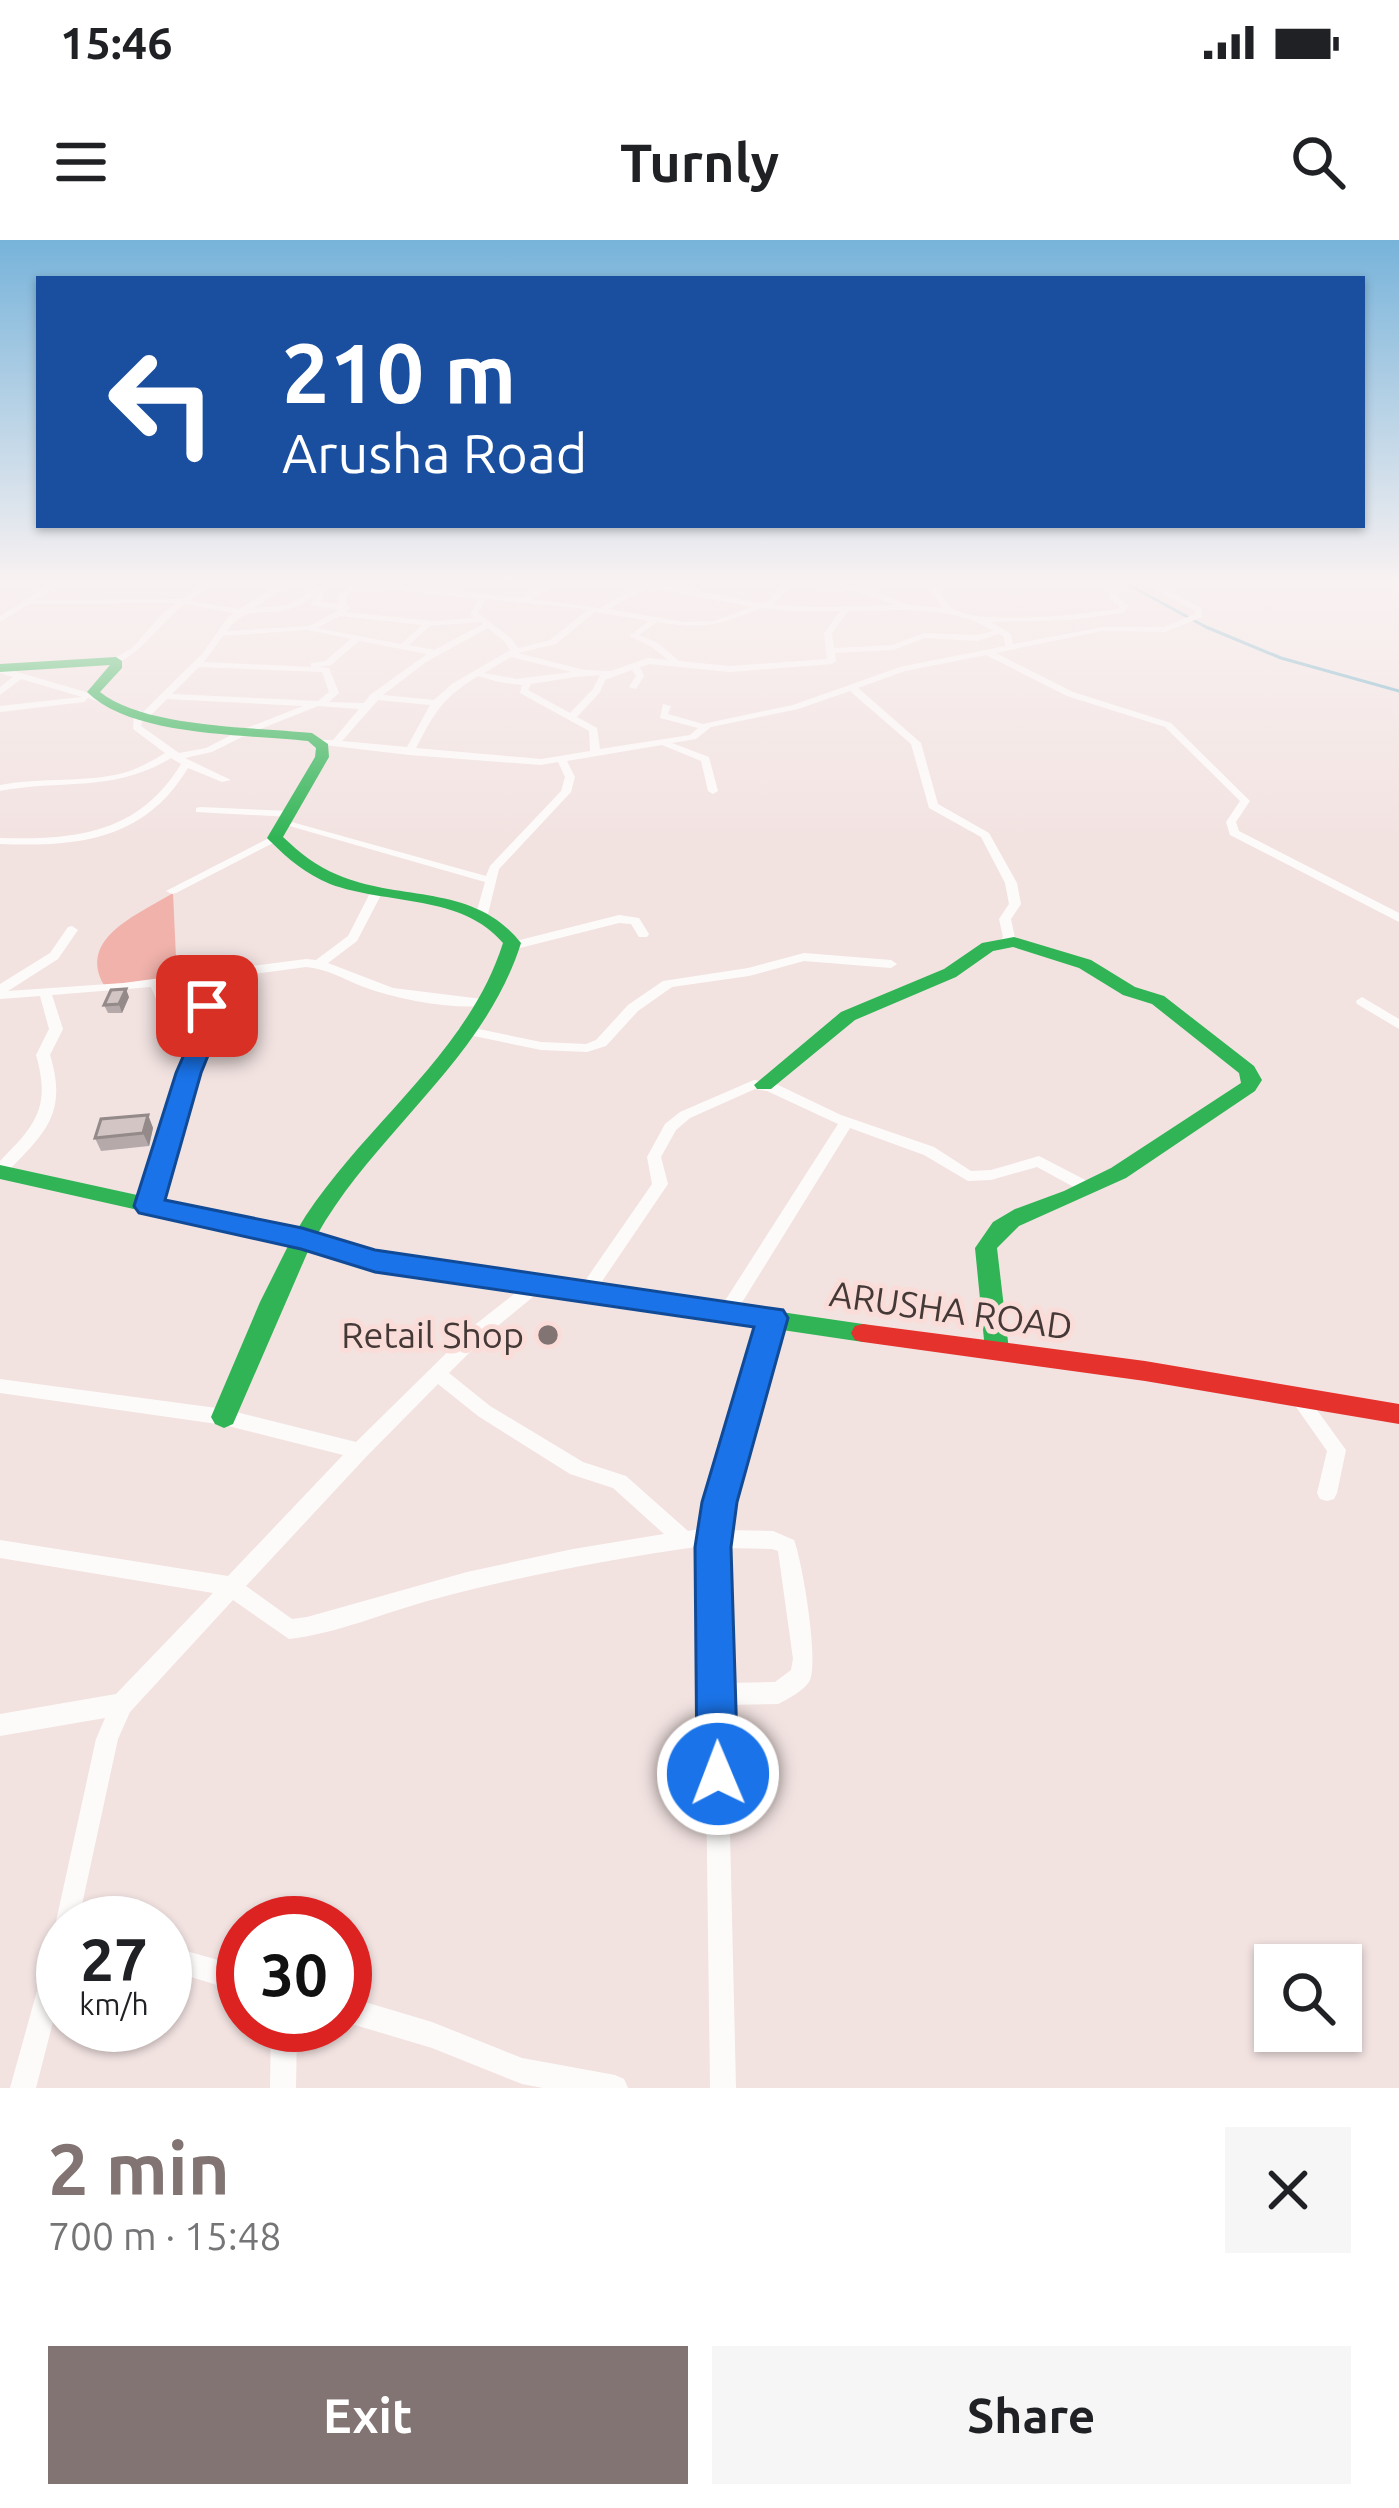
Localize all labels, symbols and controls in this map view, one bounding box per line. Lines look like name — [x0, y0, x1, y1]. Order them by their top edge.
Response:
text: 15:46 — [60, 17, 173, 68]
icon: menu — [48, 129, 114, 195]
icon: search — [1285, 129, 1351, 195]
text: Turnly — [620, 132, 779, 192]
icon: left — [84, 324, 240, 480]
text: 210 m — [282, 325, 516, 419]
text: Arusha Road — [282, 423, 587, 483]
pin — [156, 955, 258, 1057]
icon: arrive — [174, 973, 240, 1039]
street label: ARUSHA ROAD — [827, 1272, 1075, 1347]
place label: Retail Shop — [341, 1314, 524, 1355]
marker: Retail Shop — [535, 1322, 561, 1348]
position arrow — [655, 1711, 781, 1837]
speed limit sign: 30 — [216, 1896, 372, 2052]
text: 27 — [80, 1925, 148, 1992]
map controls — [1254, 1944, 1362, 2052]
button: search — [1254, 1944, 1362, 2052]
text: km/h — [79, 1987, 149, 2021]
button: close — [1225, 2127, 1351, 2253]
text: 2 min — [48, 2128, 230, 2209]
text: 700 m · 15:48 — [48, 2214, 282, 2257]
button: Exit — [48, 2346, 688, 2484]
button: Share — [712, 2346, 1351, 2484]

